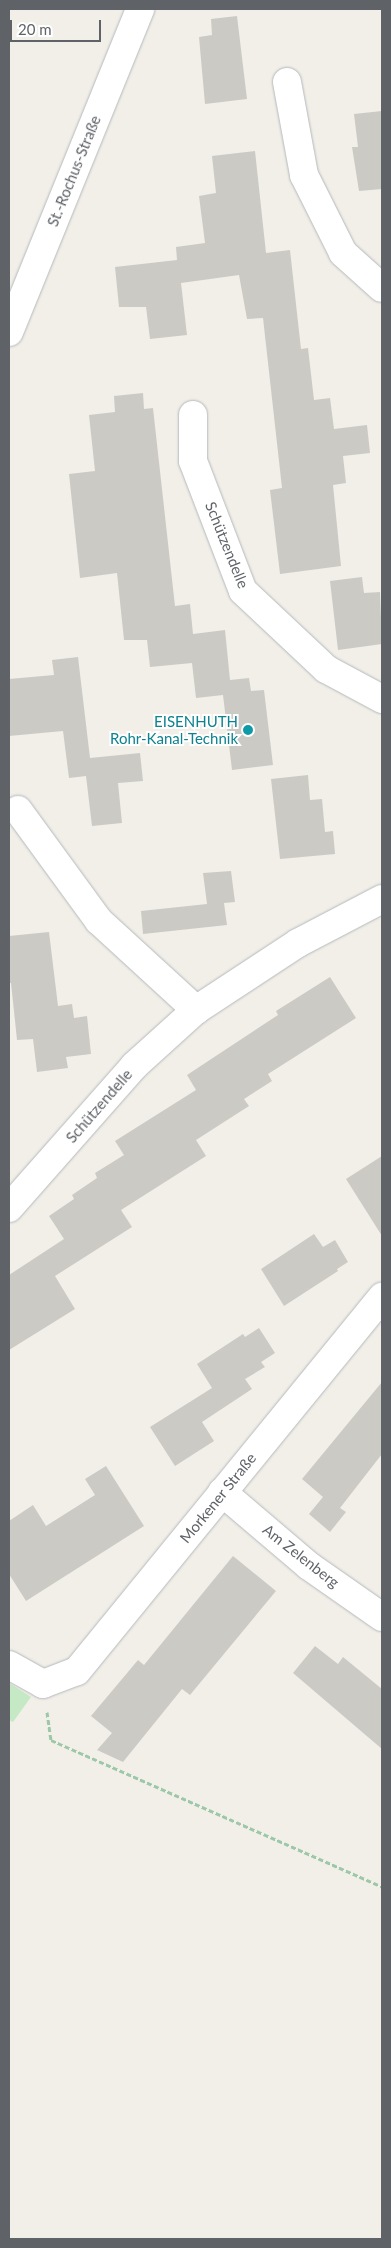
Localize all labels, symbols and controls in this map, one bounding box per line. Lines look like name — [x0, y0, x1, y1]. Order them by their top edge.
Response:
scale bar — [12, 10, 104, 42]
text: 20 m — [18, 20, 52, 38]
street label: St.-Rochus-Straße — [44, 113, 104, 229]
street label: Schützendelle — [201, 499, 253, 591]
place label: EISENHUTH Rohr-Kanal-Technik — [110, 712, 238, 747]
marker: EISENHUTH Rohr-Kanal-Technik — [242, 724, 254, 736]
street label: Schützendelle — [62, 1066, 136, 1146]
street label: Morkener Straße — [176, 1449, 260, 1547]
street label: Am Zelenberg — [259, 1521, 343, 1591]

